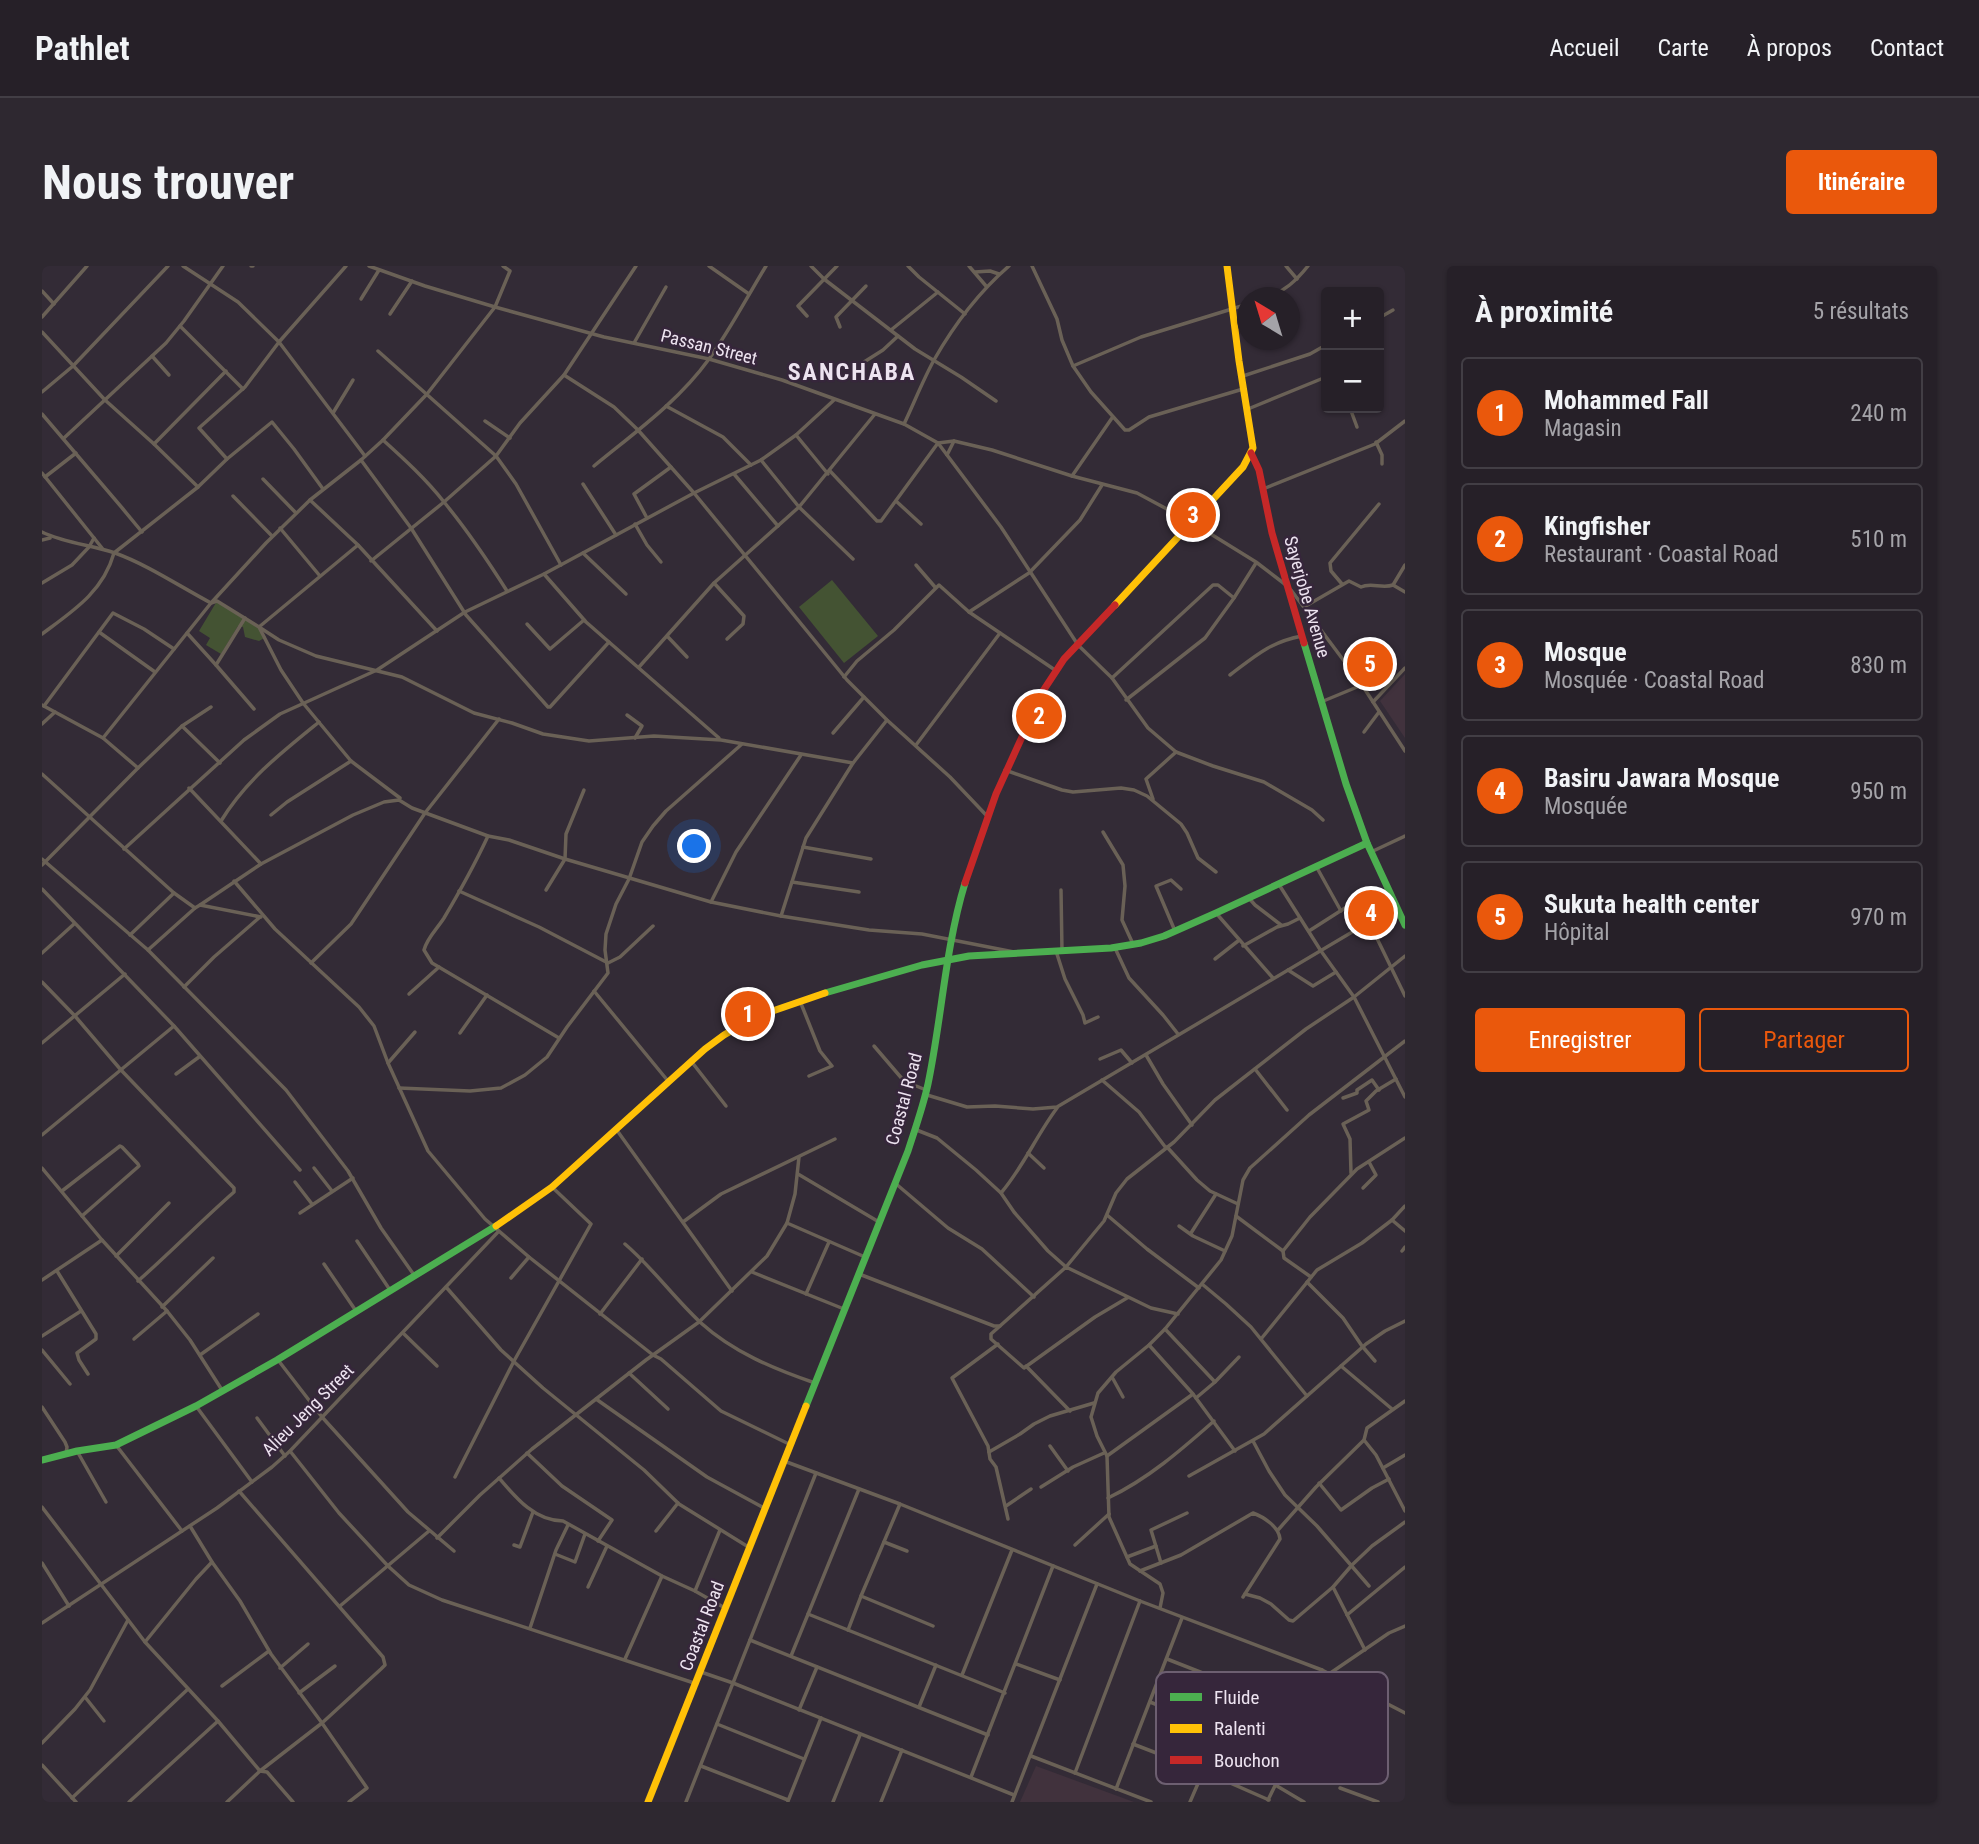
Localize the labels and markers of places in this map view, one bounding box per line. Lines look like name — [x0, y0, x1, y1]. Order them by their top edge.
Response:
pin: 3 — [1170, 489, 1216, 541]
pin: 5 — [1347, 638, 1393, 690]
pin: 2 — [1016, 690, 1062, 742]
pin: 4 — [1348, 887, 1394, 939]
pin: 1 — [725, 988, 771, 1040]

